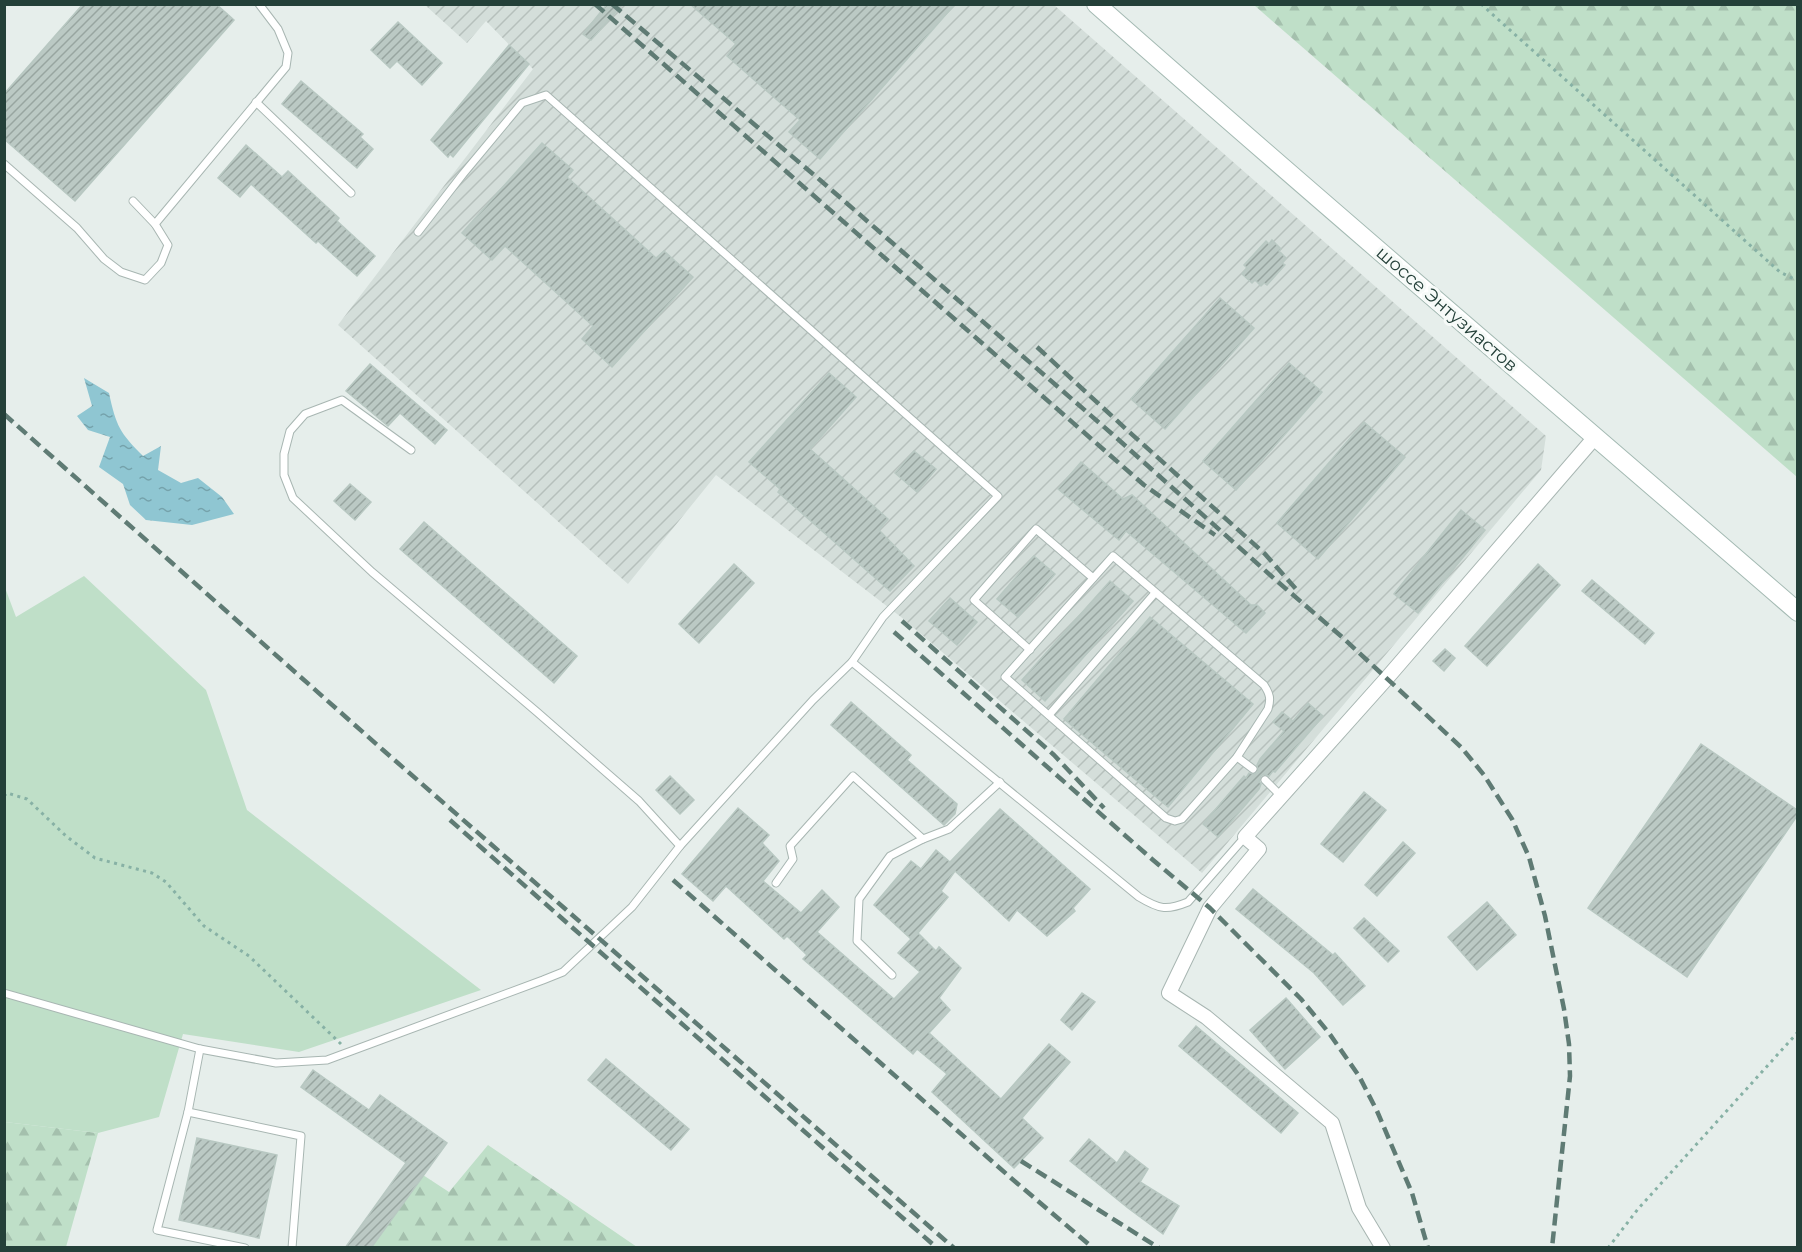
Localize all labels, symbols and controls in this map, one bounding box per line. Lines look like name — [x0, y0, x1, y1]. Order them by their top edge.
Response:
street label: шоссе Энтузиастов — [1372, 242, 1522, 376]

